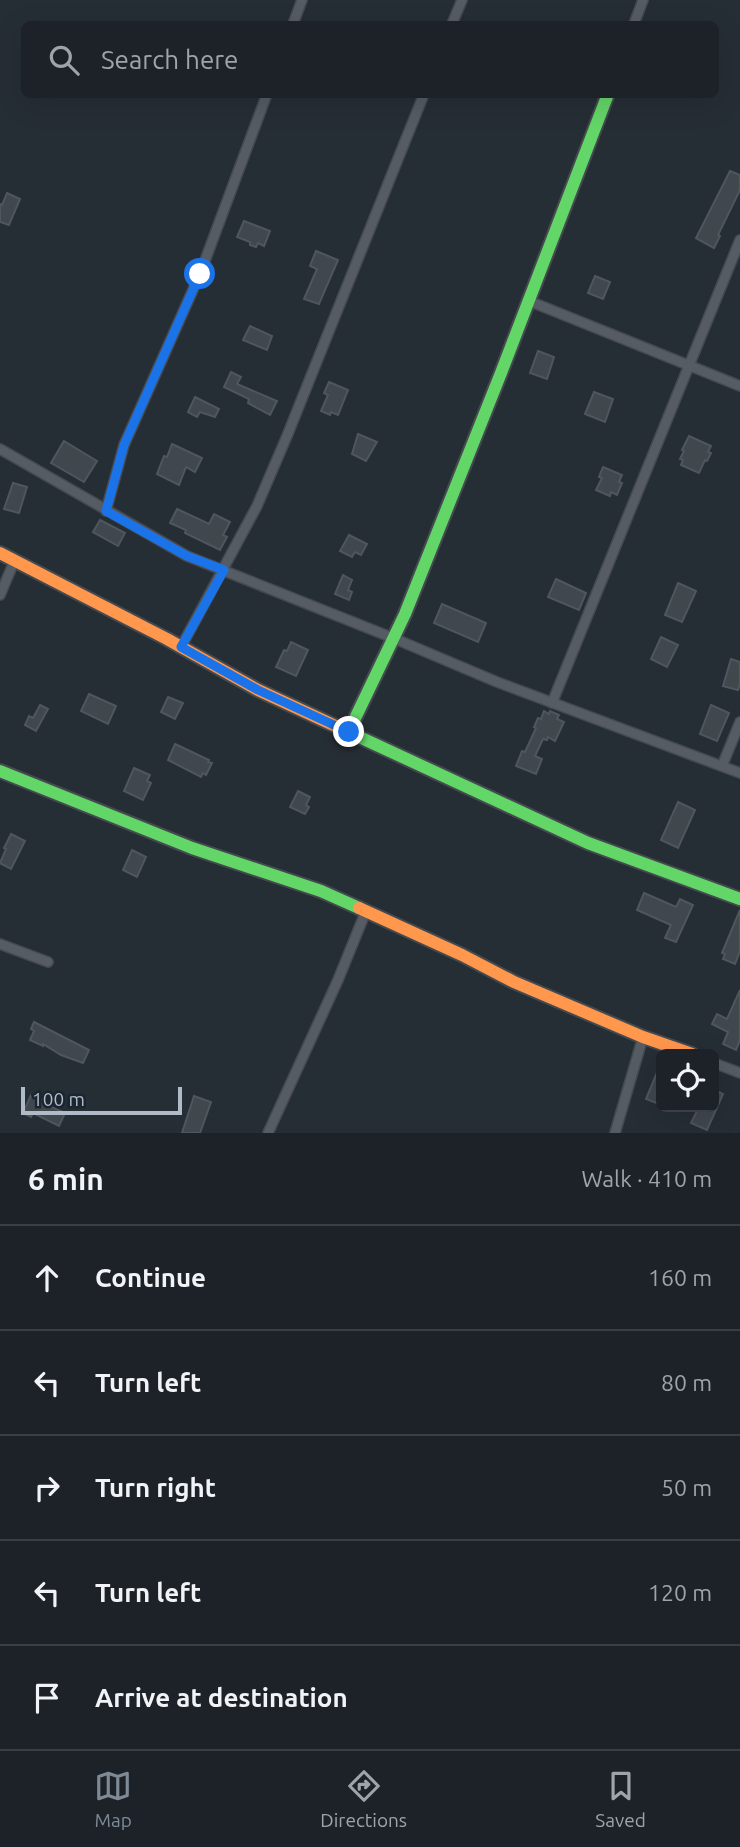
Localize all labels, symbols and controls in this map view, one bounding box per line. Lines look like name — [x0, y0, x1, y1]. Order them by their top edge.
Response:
search box — [21, 21, 719, 98]
icon: search — [45, 41, 83, 79]
text: Search here — [101, 45, 238, 74]
route start — [184, 258, 215, 289]
route end — [333, 716, 364, 747]
map controls — [656, 1049, 719, 1112]
button: locate — [656, 1049, 719, 1112]
scale bar — [21, 1084, 182, 1116]
text: 100 m — [32, 1088, 85, 1110]
text: 6 min — [28, 1162, 104, 1196]
text: Walk · 410 m — [581, 1166, 712, 1191]
icon: ahead — [28, 1259, 66, 1297]
text: Continue — [95, 1263, 206, 1292]
text: 160 m — [648, 1265, 712, 1290]
icon: left — [28, 1364, 66, 1402]
text: Turn left — [95, 1368, 201, 1397]
text: 80 m — [661, 1370, 712, 1395]
icon: right — [28, 1469, 66, 1507]
text: Turn right — [95, 1473, 216, 1502]
text: 50 m — [661, 1475, 712, 1500]
icon: left — [28, 1574, 66, 1612]
text: Turn left — [95, 1578, 201, 1607]
text: 120 m — [648, 1580, 712, 1605]
icon: arrive — [28, 1679, 66, 1717]
text: Arrive at destination — [95, 1683, 348, 1712]
tab: Map — [94, 1767, 132, 1831]
tab: Directions — [320, 1767, 407, 1831]
tab: Saved — [595, 1767, 646, 1831]

